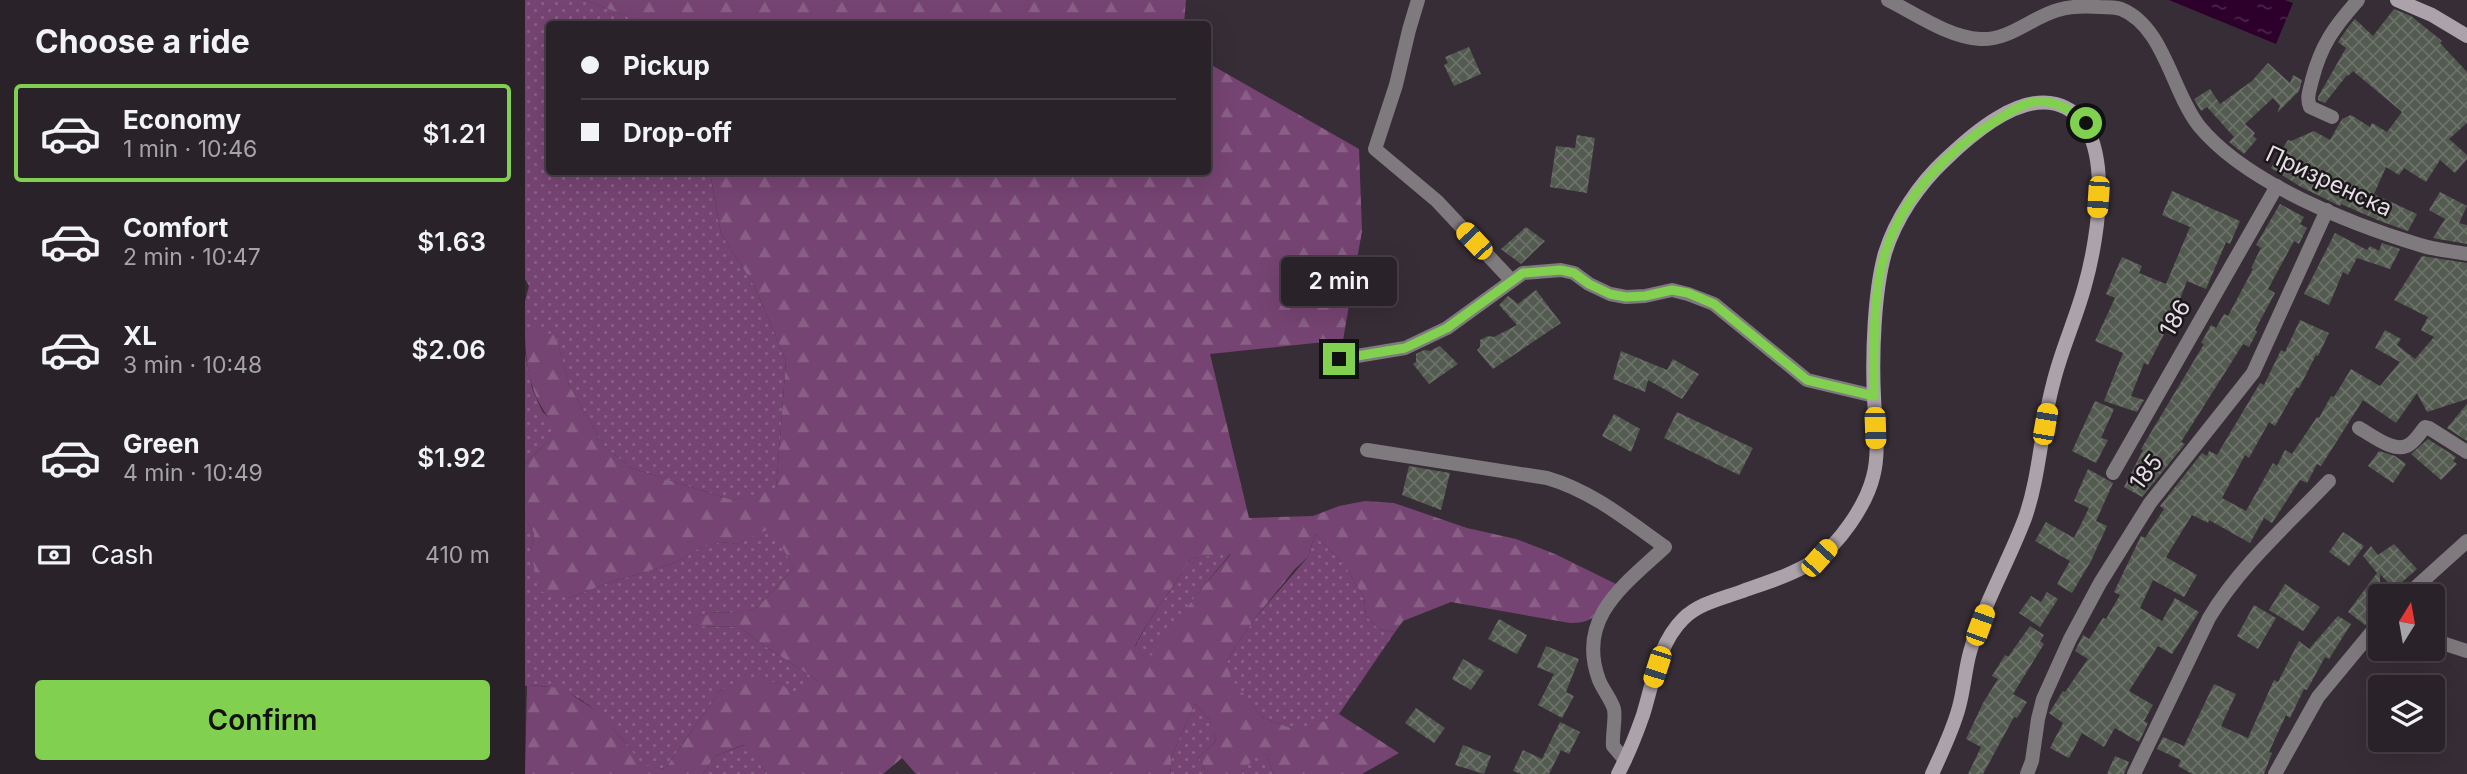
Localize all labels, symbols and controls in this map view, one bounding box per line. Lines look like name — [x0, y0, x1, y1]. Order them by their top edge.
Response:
text: Choose a ride — [35, 22, 250, 61]
text: Pickup — [623, 50, 710, 81]
icon: car — [39, 102, 102, 165]
text: Economy — [123, 104, 241, 135]
route start — [2070, 107, 2102, 139]
text: Drop-off — [623, 117, 732, 148]
text: $1.21 — [423, 118, 486, 149]
text: 1 min · 10:46 — [123, 135, 257, 163]
street label: Призренска — [2262, 140, 2396, 222]
car — [2087, 175, 2110, 219]
icon: car — [39, 210, 102, 273]
text: Comfort — [123, 212, 228, 243]
car — [1452, 218, 1497, 264]
text: $1.63 — [417, 226, 486, 257]
text: 2 min · 10:47 — [123, 243, 261, 271]
callout: 2 min — [1281, 258, 1397, 306]
text: 2 min — [1309, 267, 1369, 295]
street label: 186 — [2153, 295, 2197, 341]
icon: car — [39, 318, 102, 381]
text: XL — [123, 320, 157, 351]
text: $2.06 — [412, 334, 486, 365]
route end — [1323, 343, 1355, 375]
text: 3 min · 10:48 — [123, 351, 262, 379]
car — [2032, 401, 2059, 447]
car — [1864, 407, 1887, 449]
icon: car — [39, 426, 102, 489]
text: Green — [123, 428, 200, 459]
text: $1.92 — [417, 442, 486, 473]
street label: 185 — [2124, 449, 2168, 495]
text: 4 min · 10:49 — [123, 459, 263, 487]
car — [1798, 535, 1841, 581]
icon: cash — [35, 536, 73, 574]
text: Cash — [91, 539, 154, 570]
text: 410 m — [425, 541, 490, 569]
north arrow — [2368, 584, 2445, 662]
map controls — [2368, 584, 2445, 752]
car — [1963, 602, 1998, 648]
car — [1641, 644, 1674, 690]
button: layers — [2368, 675, 2445, 752]
button: Confirm — [35, 680, 490, 760]

